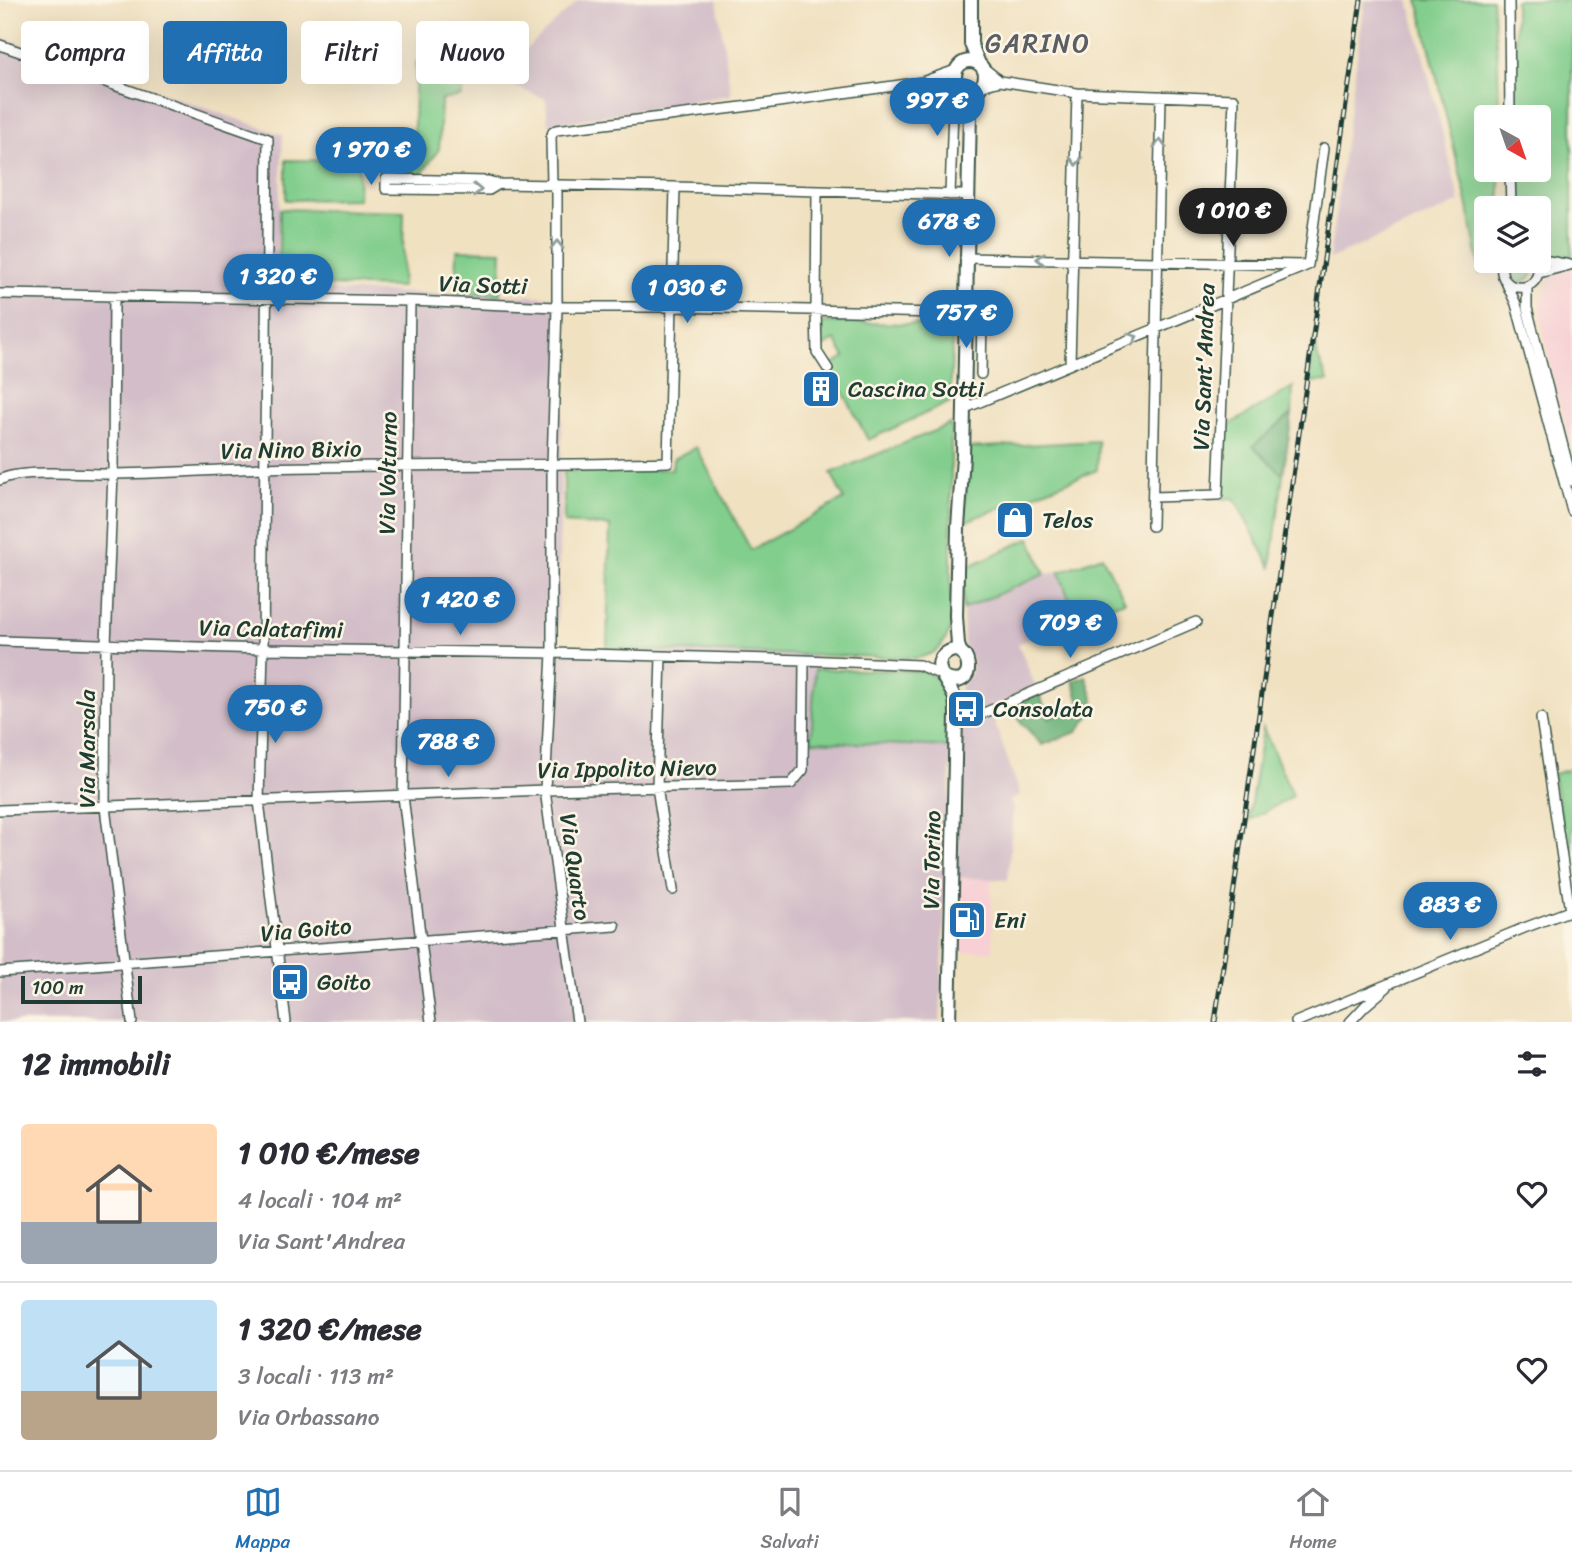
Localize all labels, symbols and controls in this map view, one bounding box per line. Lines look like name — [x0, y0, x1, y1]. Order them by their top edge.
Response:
district label: GARINO — [985, 20, 1091, 66]
chip: Compra — [21, 21, 149, 84]
chip: Affitta — [163, 21, 287, 84]
chip: Filtri — [301, 21, 402, 84]
chip: Nuovo — [416, 21, 529, 84]
pin: 997 € — [888, 78, 986, 138]
text: 997 € — [906, 80, 968, 121]
north arrow — [1474, 105, 1550, 182]
map controls — [1474, 105, 1551, 273]
pin: 1 970 € — [306, 128, 436, 187]
text: 1 970 € — [332, 129, 410, 170]
one-way arrow — [1153, 139, 1168, 150]
one-way arrow — [1068, 156, 1083, 167]
one-way arrow — [473, 182, 483, 198]
pin: 1 010 € — [1168, 188, 1298, 248]
text: 1 010 € — [1195, 190, 1271, 231]
button: layers — [1474, 196, 1551, 273]
pin: 678 € — [900, 200, 998, 259]
text: 678 € — [918, 201, 980, 242]
one-way arrow — [549, 239, 565, 250]
one-way arrow — [1035, 252, 1046, 267]
pin: 1 320 € — [213, 254, 343, 314]
text: 1 320 € — [239, 256, 317, 297]
street label: Via Sotti — [438, 263, 529, 307]
pin: 1 030 € — [622, 266, 752, 325]
text: 1 030 € — [648, 267, 726, 308]
street label: Via Sant'Andrea — [1181, 282, 1227, 451]
pin: 757 € — [917, 290, 1015, 350]
text: 757 € — [935, 292, 997, 333]
one-way arrow — [1126, 332, 1139, 346]
building icon: Cascina Sotti — [800, 368, 842, 410]
place label: Cascina Sotti — [848, 369, 984, 410]
street label: Via Volturno — [366, 411, 410, 535]
street label: Via Nino Bixio — [220, 428, 362, 472]
shop icon: Telos — [994, 499, 1036, 541]
place label: Telos — [1042, 500, 1094, 541]
pin: 1 420 € — [395, 578, 525, 637]
text: 1 420 € — [420, 579, 500, 620]
pin: 709 € — [1021, 600, 1119, 660]
text: 709 € — [1038, 602, 1102, 643]
street label: Via Calatafimi — [199, 607, 344, 651]
pin: 750 € — [226, 686, 324, 745]
text: 750 € — [244, 687, 306, 728]
bus stop icon: Consolata — [945, 688, 987, 730]
street label: Via Marsala — [67, 689, 108, 808]
place label: Consolata — [993, 689, 1093, 730]
pin: 788 € — [399, 720, 497, 779]
text: 788 € — [417, 721, 479, 762]
street label: Via Ippolito Nievo — [537, 747, 717, 791]
street label: Via Torino — [911, 810, 953, 910]
street label: Via Quarto — [547, 811, 603, 923]
pin: 883 € — [1401, 883, 1499, 942]
text: 883 € — [1419, 884, 1481, 925]
fuel station icon: Eni — [946, 899, 988, 941]
place label: Eni — [994, 900, 1026, 941]
street label: Via Goito — [259, 906, 354, 954]
bus stop icon: Goito — [269, 961, 311, 1003]
place label: Goito — [317, 962, 371, 1003]
text: 100 m — [32, 971, 84, 1004]
scale bar — [21, 973, 142, 1005]
text: 12 immobili — [21, 1037, 170, 1091]
icon: filters — [1513, 1045, 1551, 1083]
text: 1 010 €/mese — [238, 1126, 420, 1180]
icon: home — [77, 1152, 161, 1236]
icon: heart — [1513, 1175, 1551, 1213]
text: 4 locali · 104 m² — [238, 1180, 402, 1221]
text: Via Sant'Andrea — [238, 1221, 405, 1262]
text: 1 320 €/mese — [238, 1302, 422, 1356]
icon: home — [77, 1328, 161, 1412]
icon: heart — [1513, 1351, 1551, 1389]
text: 3 locali · 113 m² — [238, 1356, 394, 1397]
text: Via Orbassano — [238, 1397, 379, 1438]
tab: Mappa — [235, 1483, 290, 1558]
tab: Salvati — [761, 1483, 819, 1558]
tab: Home — [1289, 1483, 1337, 1558]

